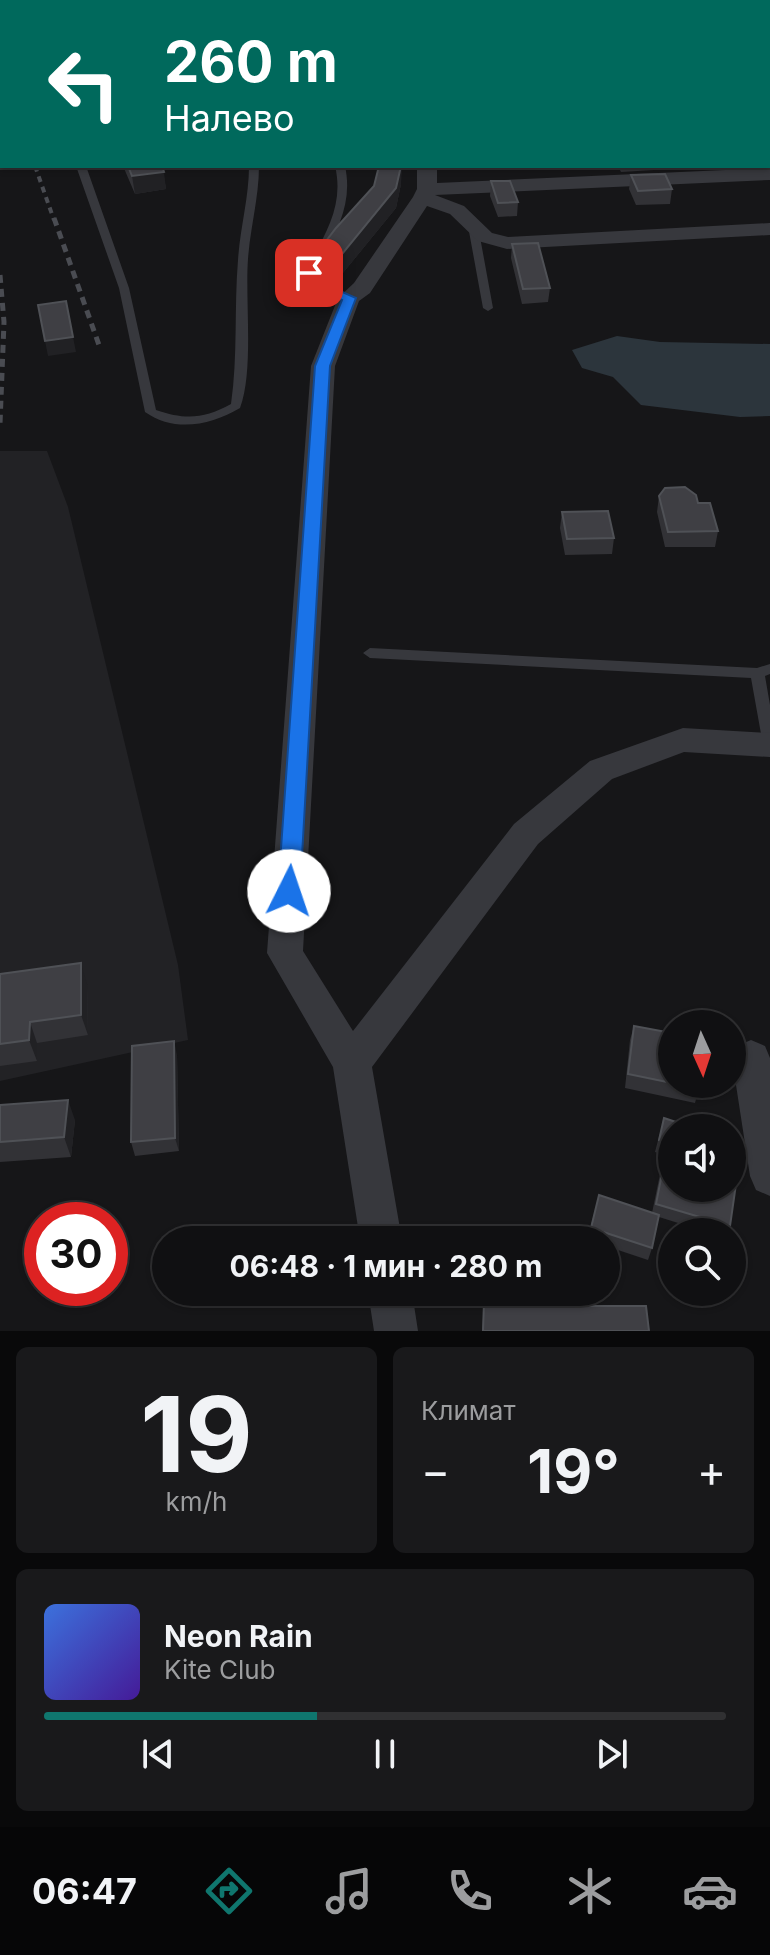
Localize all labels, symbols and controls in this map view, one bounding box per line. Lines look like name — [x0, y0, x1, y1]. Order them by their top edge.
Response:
text: 260 m — [164, 28, 338, 96]
icon: left — [32, 32, 136, 136]
text: Налево — [164, 96, 295, 140]
pin — [275, 239, 343, 307]
icon: arrive — [287, 251, 331, 295]
position arrow — [247, 849, 331, 933]
north arrow — [658, 1010, 746, 1098]
map controls — [658, 1010, 746, 1306]
button: sound — [658, 1114, 746, 1202]
speed limit sign: 30 — [24, 1202, 128, 1306]
button: search — [658, 1218, 746, 1306]
text: 06:48 · 1 мин · 280 m — [230, 1248, 542, 1284]
text: 19 — [140, 1371, 253, 1497]
text: Климат — [421, 1395, 516, 1426]
text: 19° — [527, 1435, 620, 1507]
text: − — [421, 1444, 450, 1498]
text: + — [697, 1444, 726, 1498]
text: km/h — [166, 1486, 227, 1517]
text: Neon Rain — [164, 1618, 313, 1654]
text: Kite Club — [164, 1654, 275, 1685]
icon: previous — [136, 1732, 180, 1776]
icon: pause — [363, 1732, 407, 1776]
icon: next — [590, 1732, 634, 1776]
icon: directions — [201, 1863, 257, 1919]
icon: music — [321, 1863, 377, 1919]
icon: phone — [442, 1863, 498, 1919]
icon: climate — [562, 1863, 618, 1919]
icon: car — [682, 1863, 738, 1919]
text: 06:47 — [32, 1869, 137, 1913]

